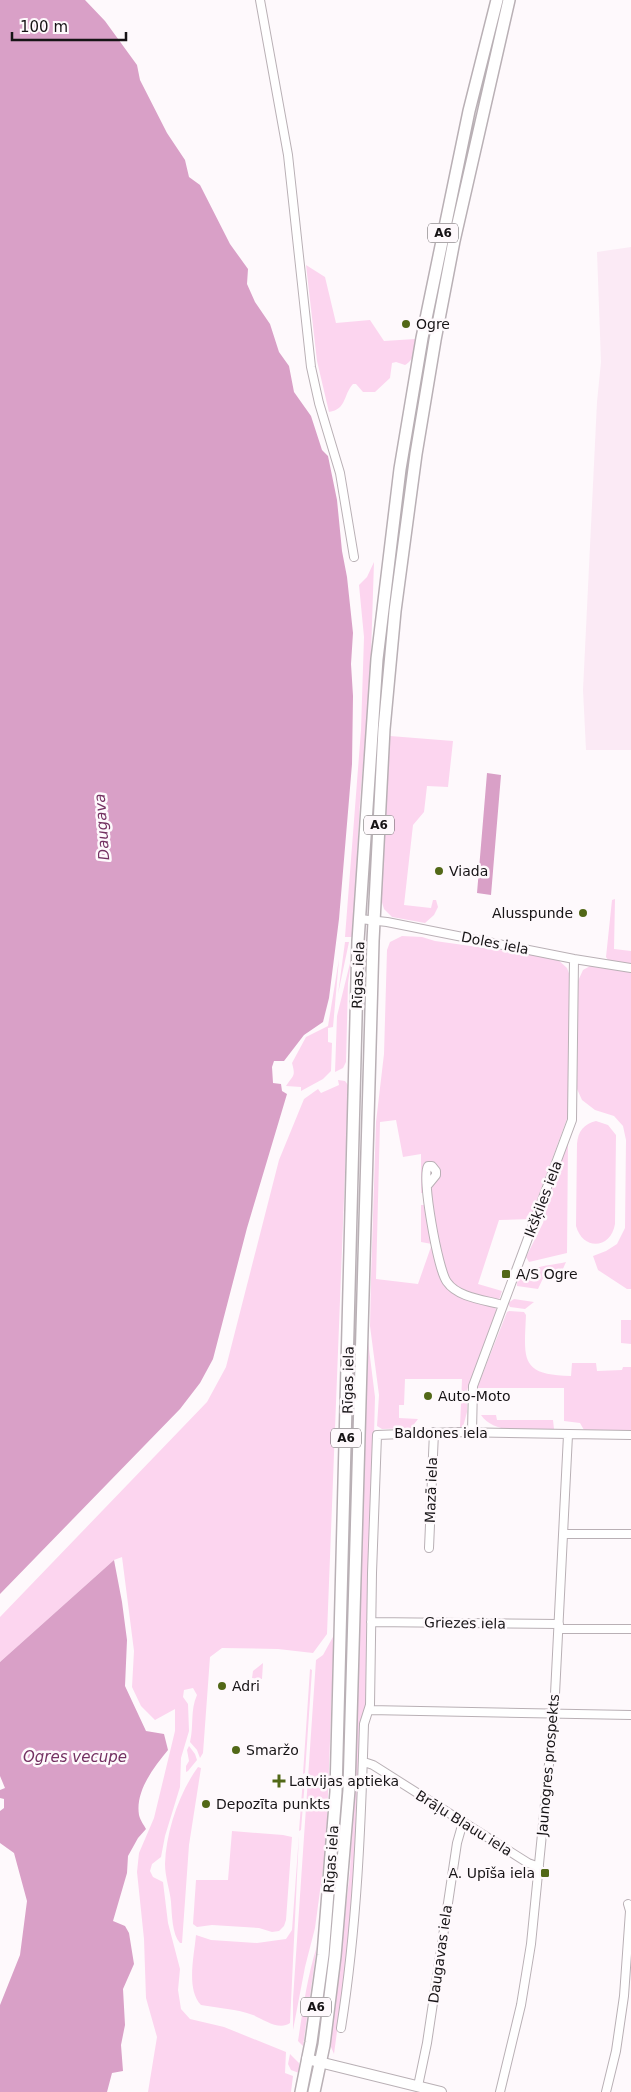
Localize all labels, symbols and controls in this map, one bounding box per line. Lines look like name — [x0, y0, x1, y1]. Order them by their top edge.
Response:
scale bar — [12, 10, 126, 42]
text: 100 m — [20, 18, 68, 36]
road number: A6 — [428, 224, 458, 242]
place label: Ogre — [416, 316, 450, 332]
marker: Ogre — [400, 318, 412, 330]
water label: Daugava — [91, 793, 113, 861]
road number: A6 — [364, 816, 394, 834]
place label: Viada — [449, 863, 488, 879]
marker: Viada — [433, 865, 445, 877]
place label: Alusspunde — [492, 905, 573, 921]
marker: Alusspunde — [577, 907, 589, 919]
street label: Doles iela — [460, 929, 530, 957]
street label: Rīgas iela — [349, 941, 367, 1009]
street label: Ikšķiles iela — [521, 1158, 566, 1240]
place label: A/S Ogre — [516, 1266, 578, 1282]
marker: A/S Ogre — [500, 1268, 512, 1280]
street label: Rīgas iela — [339, 1346, 357, 1414]
place label: Auto-Moto — [438, 1388, 511, 1404]
marker: Auto-Moto — [422, 1390, 434, 1402]
street label: Baldones iela — [394, 1425, 488, 1441]
road number: A6 — [331, 1429, 361, 1448]
street label: Mazā iela — [422, 1457, 440, 1523]
street label: Griezes iela — [424, 1614, 506, 1632]
place label: Adri — [232, 1678, 260, 1694]
marker: Adri — [216, 1680, 228, 1692]
street label: Jaunogres prospekts — [534, 1693, 562, 1838]
place label: Smaržo — [246, 1742, 299, 1758]
marker: Smaržo — [230, 1744, 242, 1756]
water label: Ogres vecupe — [23, 1748, 127, 1766]
place label: Latvijas aptieka — [289, 1773, 399, 1789]
marker: Latvijas aptieka — [273, 1775, 285, 1787]
street label: Brāļu Blauu iela — [412, 1787, 515, 1860]
place label: Depozīta punkts — [216, 1796, 330, 1812]
marker: Depozīta punkts — [200, 1798, 212, 1810]
street label: Rīgas iela — [321, 1825, 341, 1893]
place label: A. Upīša iela — [448, 1865, 535, 1881]
marker: A. Upīša iela — [539, 1867, 551, 1879]
street label: Daugavas iela — [425, 1904, 455, 2004]
road number: A6 — [301, 1998, 331, 2016]

